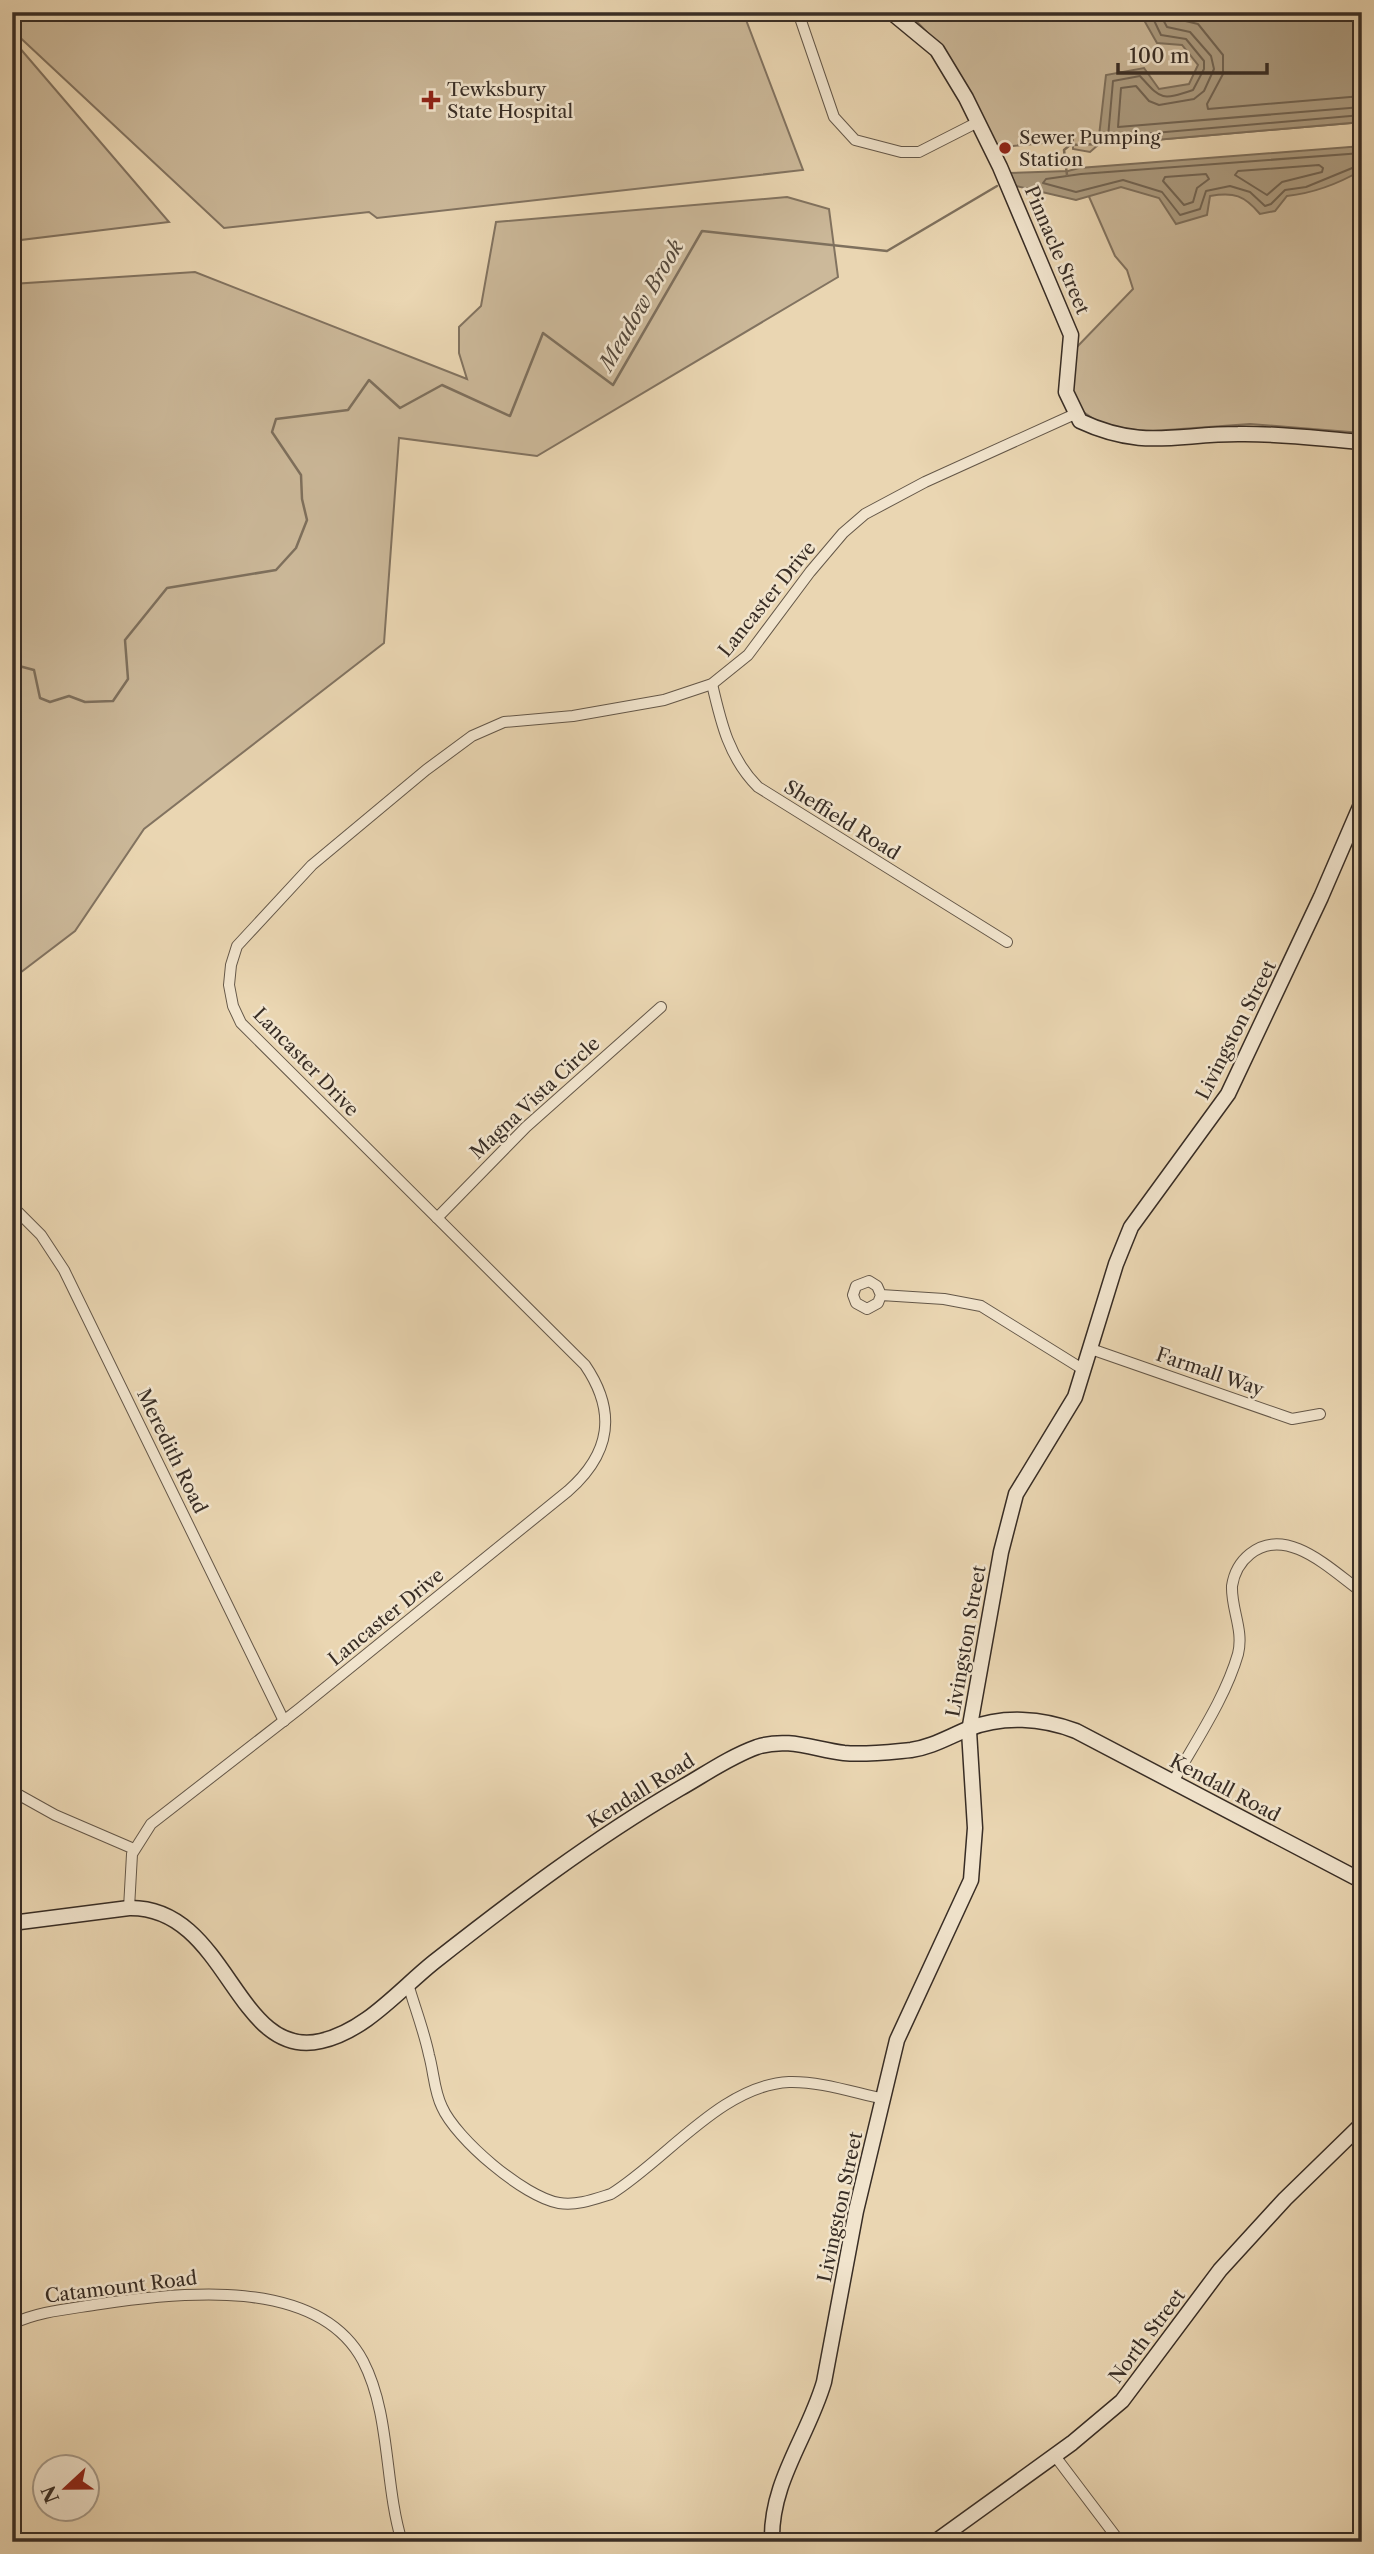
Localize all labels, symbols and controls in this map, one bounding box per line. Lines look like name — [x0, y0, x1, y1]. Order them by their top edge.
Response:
scale bar — [1118, 32, 1267, 76]
text: 100 m — [1129, 43, 1190, 68]
place label: Tewksbury State Hospital — [447, 78, 574, 123]
marker: Tewksbury State Hospital — [421, 90, 441, 110]
place label: Sewer Pumping Station — [1019, 126, 1162, 171]
marker: Sewer Pumping Station — [997, 140, 1013, 156]
street label: Pinnacle Street — [1020, 182, 1095, 318]
water label: Meadow Brook — [592, 235, 689, 377]
street label: Lancaster Drive — [713, 537, 821, 661]
street label: Sheffield Road — [780, 775, 904, 865]
street label: Livingston Street — [1191, 956, 1281, 1104]
street label: Lancaster Drive — [248, 1003, 364, 1121]
street label: Magna Vista Circle — [465, 1032, 605, 1164]
street label: Farmall Way — [1153, 1343, 1267, 1401]
street label: Meredith Road — [132, 1385, 212, 1517]
street label: Lancaster Drive — [324, 1563, 448, 1671]
street label: Livingston Street — [941, 1563, 991, 1719]
street label: Kendall Road — [583, 1749, 699, 1833]
street label: Kendall Road — [1166, 1749, 1285, 1827]
street label: Livingston Street — [813, 2129, 867, 2284]
street label: Catamount Road — [44, 2266, 199, 2308]
street label: North Street — [1104, 2284, 1190, 2388]
north arrow — [32, 2452, 102, 2522]
text: N — [37, 2482, 64, 2506]

